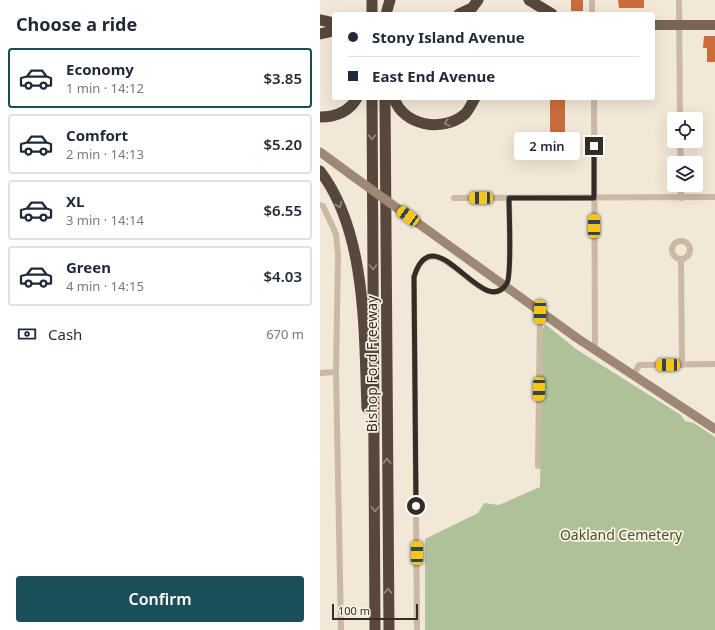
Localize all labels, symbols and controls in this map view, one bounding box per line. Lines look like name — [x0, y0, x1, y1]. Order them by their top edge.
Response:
text: Choose a ride — [16, 12, 137, 36]
text: Stony Island Avenue — [372, 27, 525, 47]
text: Economy — [66, 59, 134, 79]
icon: car — [18, 60, 54, 96]
text: East End Avenue — [372, 66, 495, 86]
text: $3.85 — [264, 68, 302, 88]
text: 1 min · 14:12 — [66, 79, 144, 97]
map controls — [667, 112, 703, 192]
button: locate — [667, 112, 703, 148]
one-way arrow — [443, 118, 450, 126]
text: Comfort — [66, 125, 128, 145]
icon: car — [18, 126, 54, 162]
callout: 2 min — [514, 132, 580, 160]
text: $5.20 — [264, 134, 302, 154]
one-way arrow — [368, 134, 376, 140]
text: 2 min — [529, 137, 565, 155]
route end — [585, 137, 603, 155]
text: 2 min · 14:13 — [66, 145, 144, 163]
button: layers — [667, 156, 703, 192]
text: XL — [66, 191, 84, 211]
icon: car — [18, 192, 54, 228]
car — [469, 192, 493, 204]
text: $6.55 — [264, 200, 302, 220]
one-way arrow — [334, 200, 342, 208]
car — [395, 204, 421, 228]
text: 3 min · 14:14 — [66, 211, 144, 229]
car — [588, 214, 600, 238]
text: Green — [66, 257, 111, 277]
icon: car — [18, 258, 54, 294]
one-way arrow — [369, 264, 377, 270]
text: $4.03 — [264, 266, 302, 286]
text: 4 min · 14:15 — [66, 277, 144, 295]
street label: Bishop Ford Freeway — [362, 295, 381, 432]
car — [534, 300, 546, 324]
icon: cash — [16, 323, 38, 345]
text: Cash — [48, 324, 82, 344]
text: 670 m — [266, 325, 304, 343]
car — [656, 359, 680, 371]
car — [533, 377, 545, 401]
one-way arrow — [383, 458, 391, 464]
route start — [407, 497, 425, 515]
one-way arrow — [370, 506, 379, 512]
park label: Oakland Cemetery — [560, 525, 683, 544]
car — [411, 541, 423, 565]
button: Confirm — [16, 576, 304, 622]
one-way arrow — [384, 588, 392, 594]
scale bar — [332, 602, 418, 621]
text: 100 m — [338, 603, 370, 618]

